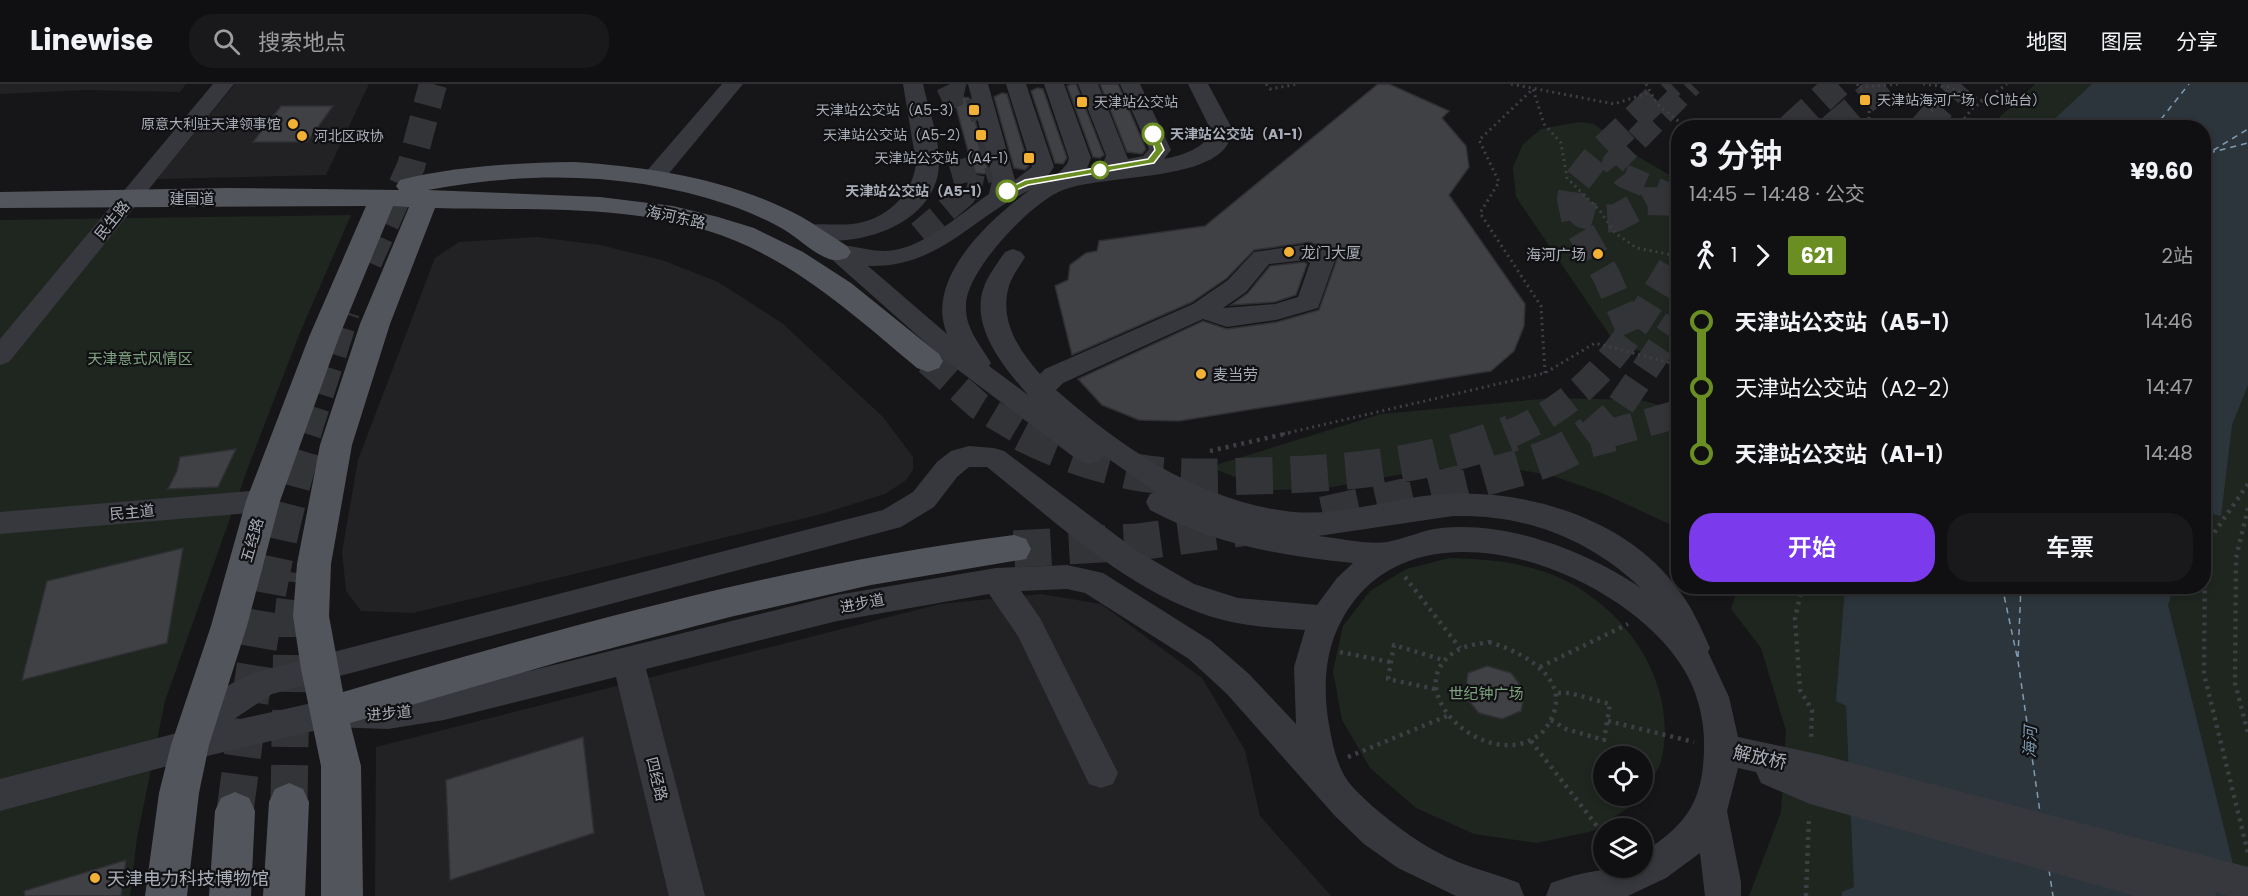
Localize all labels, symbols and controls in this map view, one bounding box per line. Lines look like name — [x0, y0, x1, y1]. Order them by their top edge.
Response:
search box — [189, 14, 609, 68]
text: Linewise — [30, 21, 153, 60]
icon: search — [210, 25, 243, 58]
text: 搜索地点 — [258, 27, 346, 58]
text: 地图 — [2026, 27, 2068, 56]
text: 图层 — [2101, 27, 2143, 56]
text: 分享 — [2176, 27, 2218, 56]
place label: 天津站海河广场（C1站台） — [1877, 90, 2046, 110]
place label: 天津站公交站 — [1094, 92, 1178, 112]
marker: 天津站海河广场（C1站台） — [1858, 93, 1872, 107]
marker: 天津站公交站 — [1075, 95, 1089, 109]
place label: 天津站公交站（A5-3） — [816, 100, 962, 120]
marker: 天津站公交站（A5-3） — [967, 103, 981, 117]
place label: 原意大利驻天津领事馆 — [141, 114, 281, 134]
marker: 原意大利驻天津领事馆 — [286, 117, 300, 131]
marker: 天津站公交站（A1-1） — [1142, 123, 1164, 145]
place label: 天津站公交站（A1-1） — [1170, 124, 1311, 144]
place label: 天津站公交站（A5-2） — [823, 125, 969, 145]
place label: 河北区政协 — [314, 126, 384, 146]
marker: 天津站公交站（A5-2） — [974, 128, 988, 142]
marker: 河北区政协 — [295, 129, 309, 143]
text: 3 分钟 — [1689, 132, 1783, 179]
place label: 天津站公交站（A4-1） — [875, 148, 1017, 168]
marker: 天津站公交站（A4-1） — [1022, 151, 1036, 165]
text: ¥9.60 — [2130, 156, 2193, 187]
unlabelled marker — [1091, 161, 1109, 179]
marker: 天津站公交站（A5-1） — [996, 180, 1018, 202]
text: 14:45 – 14:48 · 公交 — [1689, 180, 1865, 208]
place label: 天津站公交站（A5-1） — [845, 181, 990, 201]
street label: 建国道 — [169, 188, 215, 209]
street label: 民生路 — [90, 196, 134, 244]
street label: 海河东路 — [644, 200, 708, 234]
icon: walk — [1689, 239, 1722, 272]
icon: forward — [1746, 239, 1779, 272]
text: 1 — [1731, 241, 1737, 269]
text: 621 — [1800, 241, 1834, 270]
place label: 龙门大厦 — [1301, 242, 1361, 263]
text: 2站 — [2162, 242, 2193, 270]
place label: 海河广场 — [1526, 244, 1586, 265]
marker: 龙门大厦 — [1282, 245, 1296, 259]
marker: 海河广场 — [1591, 247, 1605, 261]
text: 天津站公交站（A5-1） — [1735, 307, 1963, 338]
text: 14:46 — [2144, 307, 2193, 335]
park label: 天津意式风情区 — [87, 348, 193, 369]
place label: 麦当劳 — [1213, 364, 1258, 385]
marker: 麦当劳 — [1194, 367, 1208, 381]
text: 天津站公交站（A2-2） — [1735, 373, 1963, 404]
text: 14:47 — [2146, 373, 2193, 401]
text: 天津站公交站（A1-1） — [1735, 439, 1957, 470]
text: 14:48 — [2145, 439, 2193, 467]
street label: 民主道 — [109, 500, 155, 524]
button: 开始 — [1689, 513, 1935, 582]
button: 车票 — [1947, 513, 2193, 582]
street label: 五经路 — [236, 515, 268, 565]
street label: 进步道 — [838, 588, 886, 618]
park label: 世纪钟广场 — [1448, 683, 1524, 704]
street label: 进步道 — [366, 701, 412, 725]
water label: 海河 — [2018, 723, 2042, 758]
street label: 解放桥 — [1731, 739, 1789, 775]
map controls — [1593, 746, 1653, 878]
button: locate — [1593, 746, 1653, 806]
street label: 四经路 — [641, 755, 673, 803]
button: layers — [1593, 818, 1653, 878]
place label: 天津电力科技博物馆 — [107, 866, 269, 891]
marker: 天津电力科技博物馆 — [88, 871, 102, 885]

